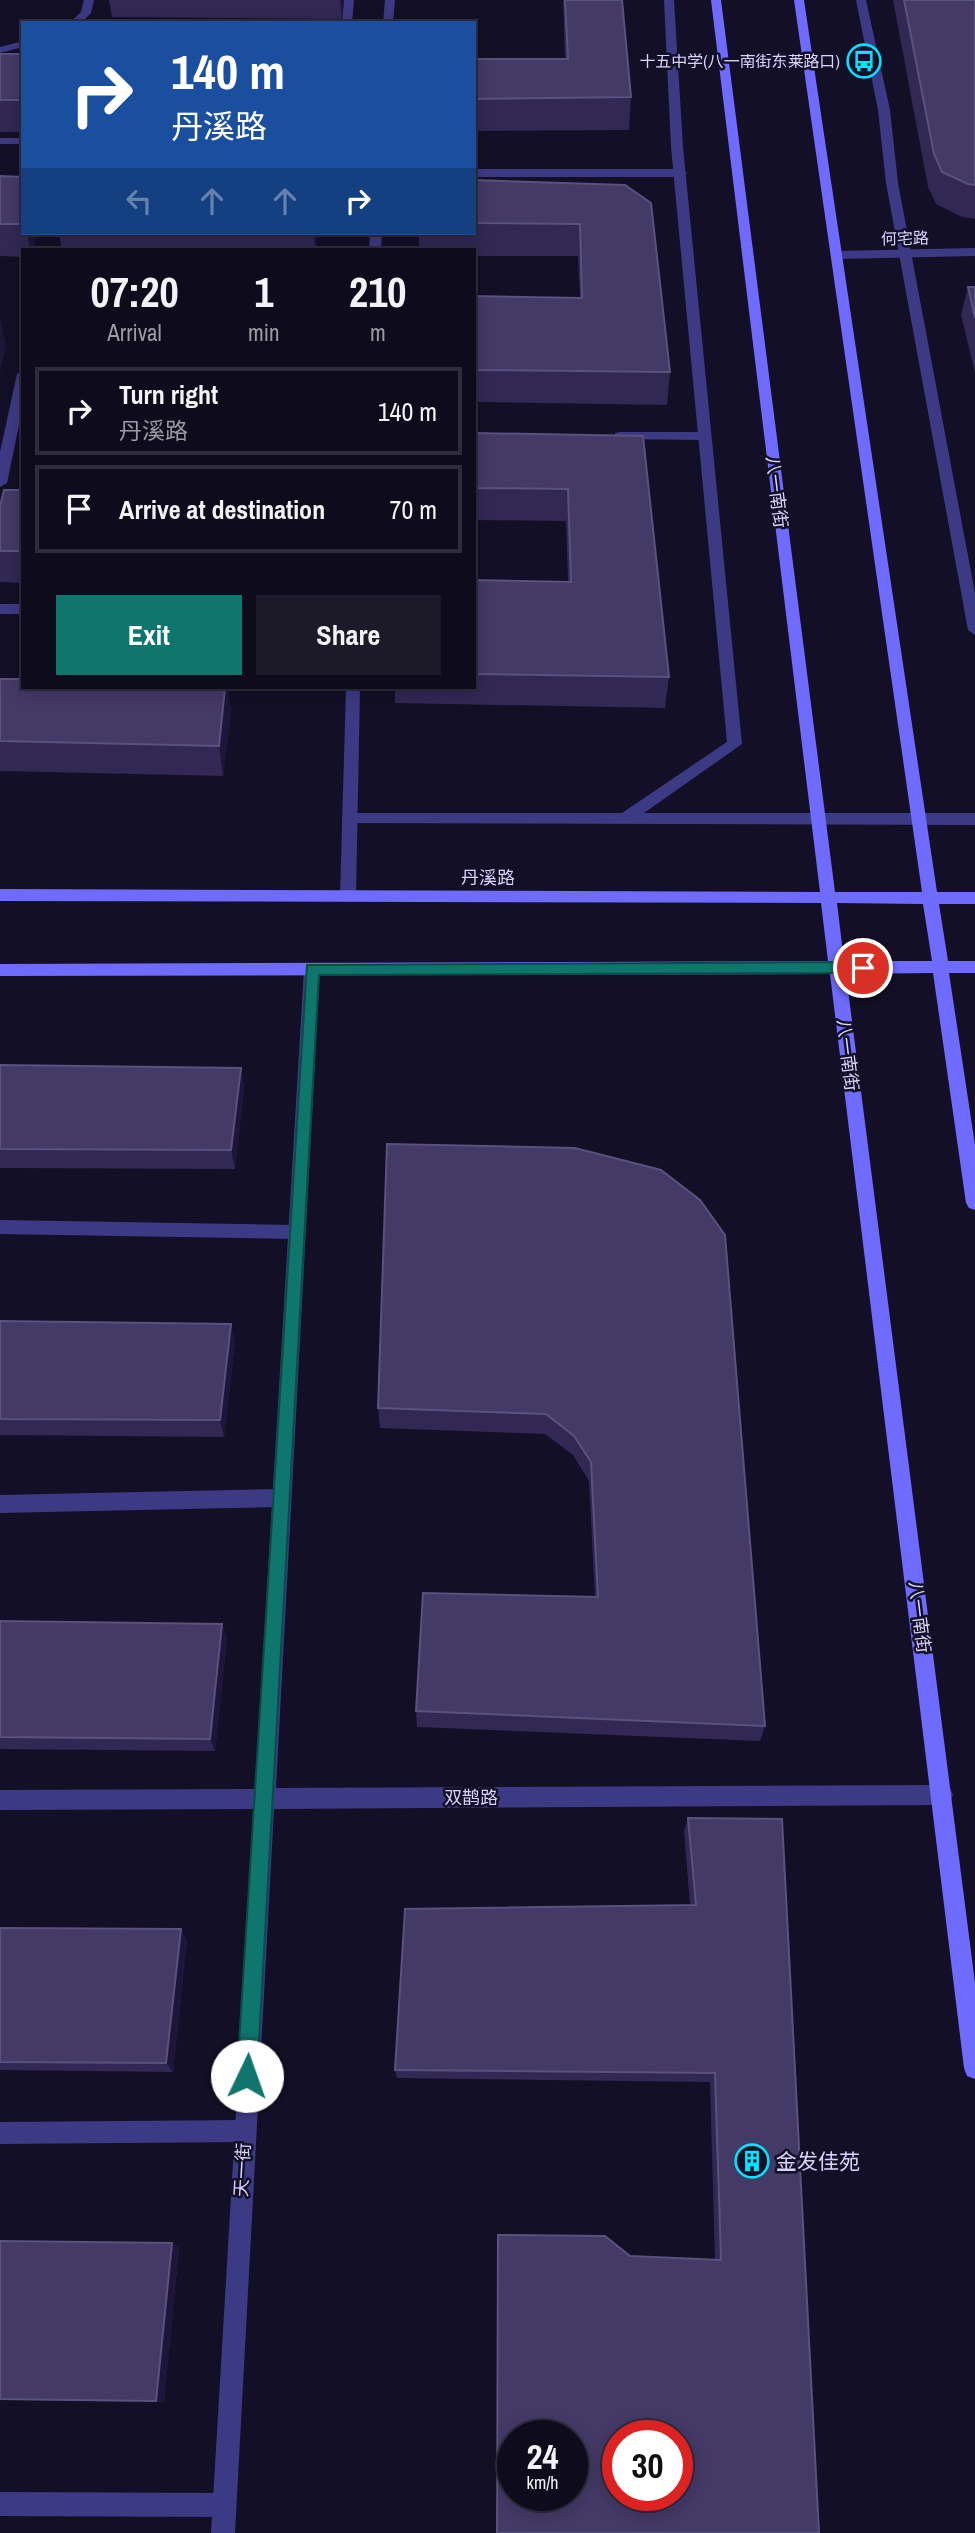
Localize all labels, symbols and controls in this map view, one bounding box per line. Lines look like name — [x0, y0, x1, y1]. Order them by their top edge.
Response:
text: 140 m — [171, 38, 285, 104]
bus stop icon: 十五中学(八一南街东莱路口) — [845, 42, 883, 80]
icon: right — [56, 49, 147, 140]
place label: 十五中学(八一南街东莱路口) — [639, 50, 840, 72]
text: 丹溪路 — [171, 105, 267, 148]
icon: left — [120, 182, 158, 220]
icon: ahead — [193, 182, 231, 220]
icon: ahead — [266, 182, 304, 220]
icon: right — [339, 182, 377, 220]
street label: 何宅路 — [881, 227, 929, 249]
text: 07:20 — [91, 264, 179, 320]
text: 1 — [254, 264, 273, 320]
text: 210 — [349, 264, 407, 320]
text: Arrival — [107, 317, 162, 348]
text: min — [248, 317, 280, 348]
text: m — [370, 317, 386, 348]
text: Turn right — [119, 377, 218, 412]
icon: right — [60, 392, 98, 430]
text: 140 m — [378, 394, 437, 429]
text: 丹溪路 — [119, 415, 188, 446]
street label: 八一南街 — [760, 455, 794, 529]
icon: arrive — [60, 490, 98, 528]
text: Arrive at destination — [119, 492, 325, 527]
text: 70 m — [390, 492, 437, 527]
button: Exit — [56, 595, 242, 675]
button: Share — [256, 595, 441, 675]
street label: 丹溪路 — [461, 865, 515, 890]
pin — [833, 938, 893, 998]
icon: arrive — [844, 949, 882, 987]
street label: 八一南街 — [831, 1018, 865, 1092]
street label: 八一南街 — [903, 1580, 937, 1654]
street label: 双鹊路 — [444, 1785, 498, 1810]
position arrow — [210, 2039, 284, 2113]
street label: 天一街 — [228, 2142, 256, 2198]
building icon: 金发佳苑 — [733, 2142, 771, 2180]
place label: 金发佳苑 — [776, 2147, 860, 2176]
speed limit sign: 30 — [602, 2420, 693, 2511]
text: 24 — [527, 2433, 558, 2480]
text: km/h — [527, 2470, 559, 2495]

